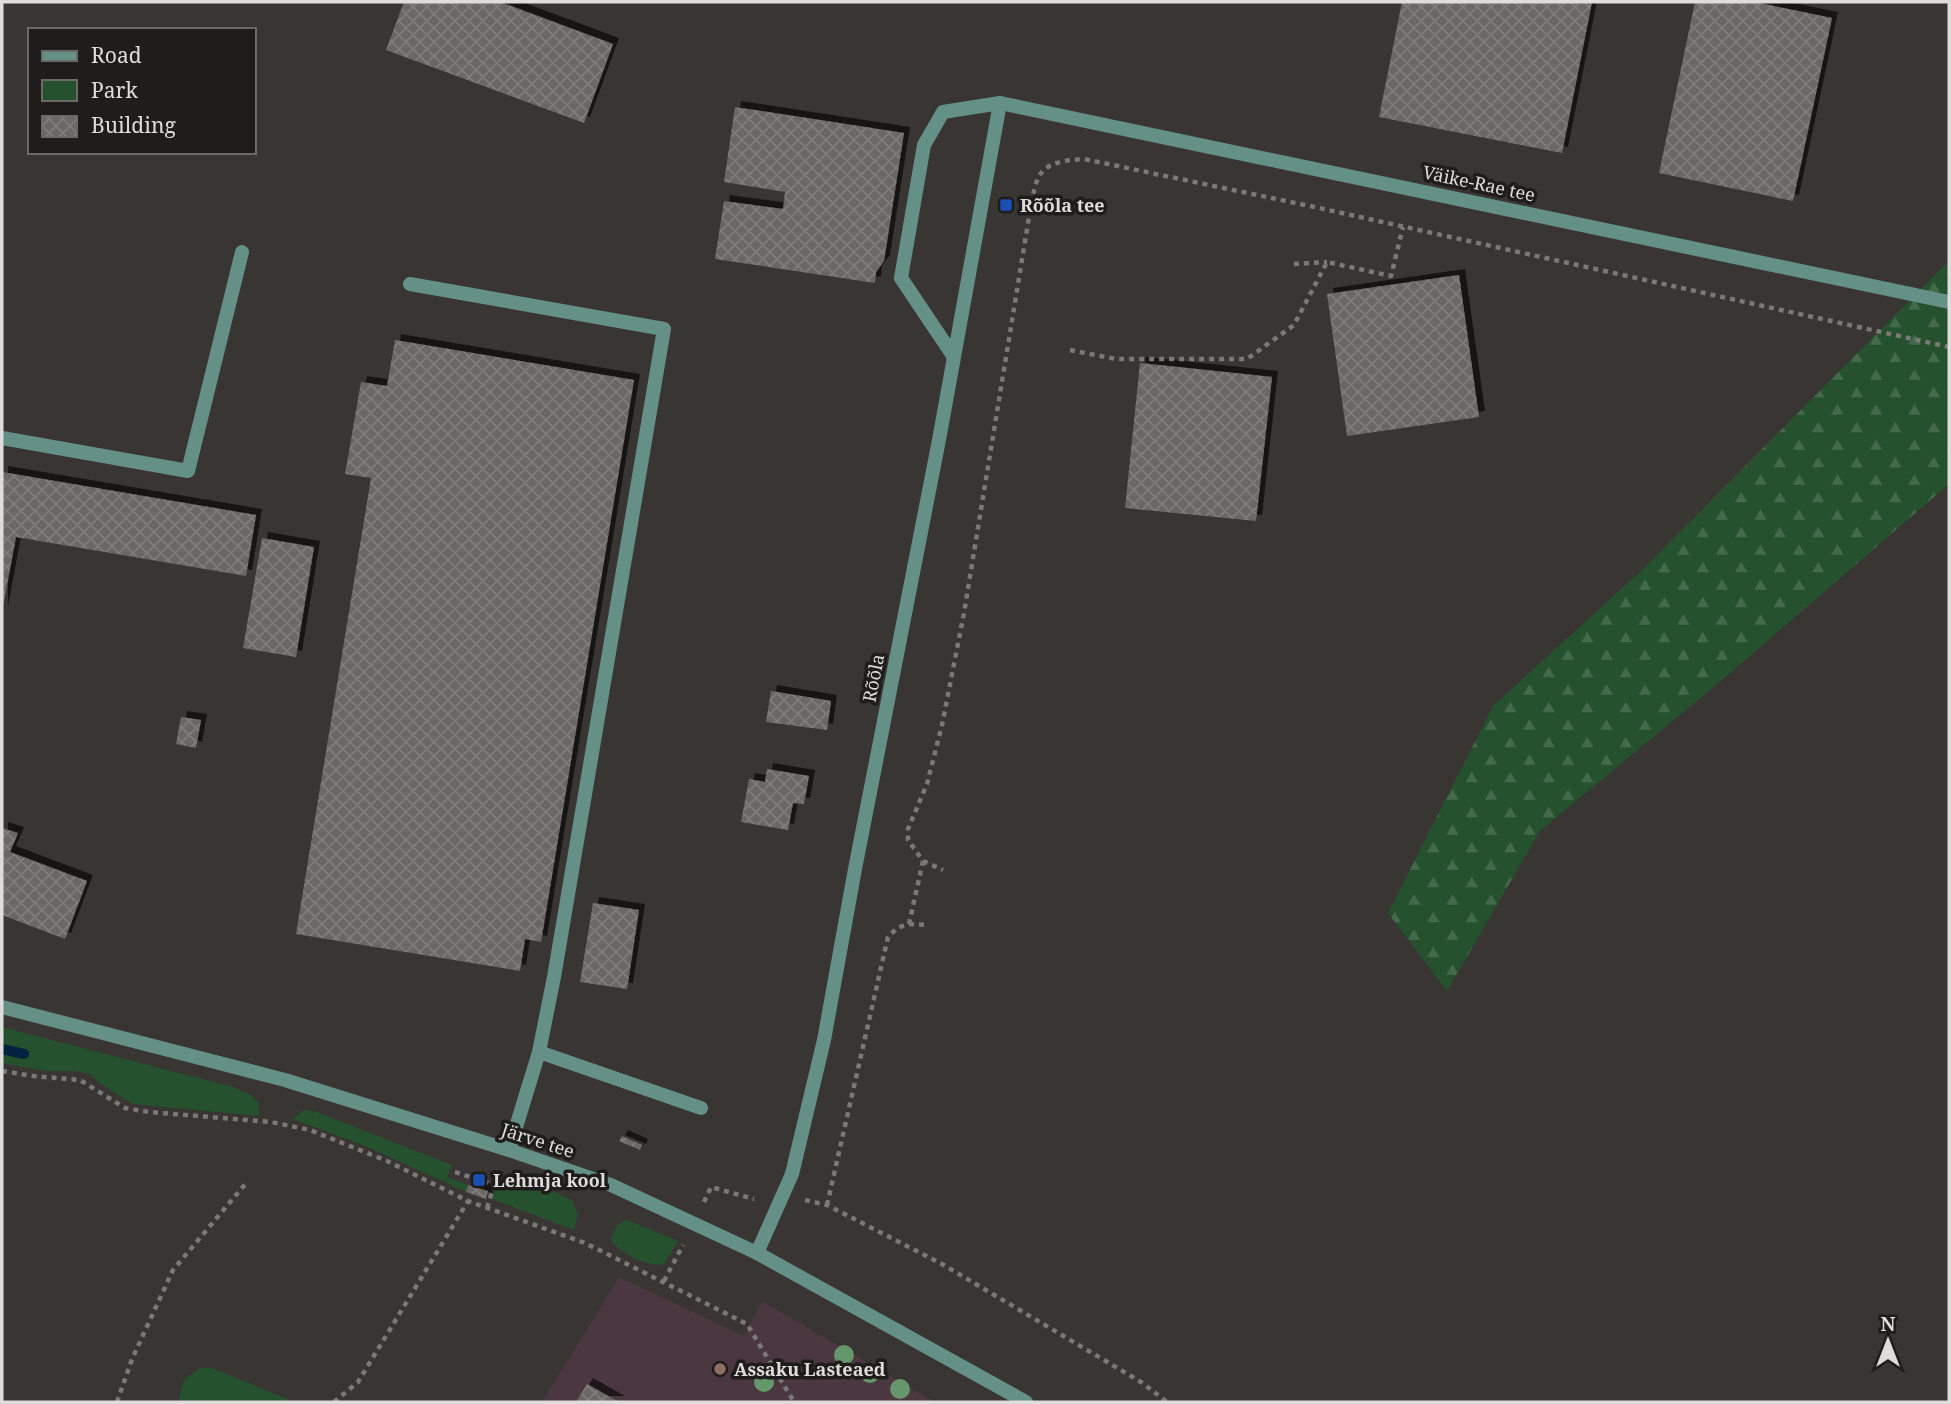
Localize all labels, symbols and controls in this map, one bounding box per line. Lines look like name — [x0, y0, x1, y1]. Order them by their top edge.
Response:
legend — [28, 28, 256, 154]
text: Road — [91, 41, 142, 69]
text: Park — [91, 76, 138, 104]
text: Building — [91, 111, 176, 139]
street label: Väike-Rae tee — [1421, 159, 1537, 207]
place label: Rõõla tee — [1020, 193, 1105, 217]
marker: Rõõla tee — [998, 197, 1014, 213]
street label: Rõõla — [857, 652, 889, 704]
street label: Järve tee — [497, 1117, 578, 1163]
place label: Lehmja kool — [493, 1168, 607, 1192]
marker: Lehmja kool — [471, 1172, 487, 1188]
north arrow — [1853, 1306, 1923, 1376]
text: N — [1881, 1311, 1896, 1337]
place label: Assaku Lasteaed — [734, 1357, 886, 1381]
marker: Assaku Lasteaed — [712, 1361, 728, 1377]

